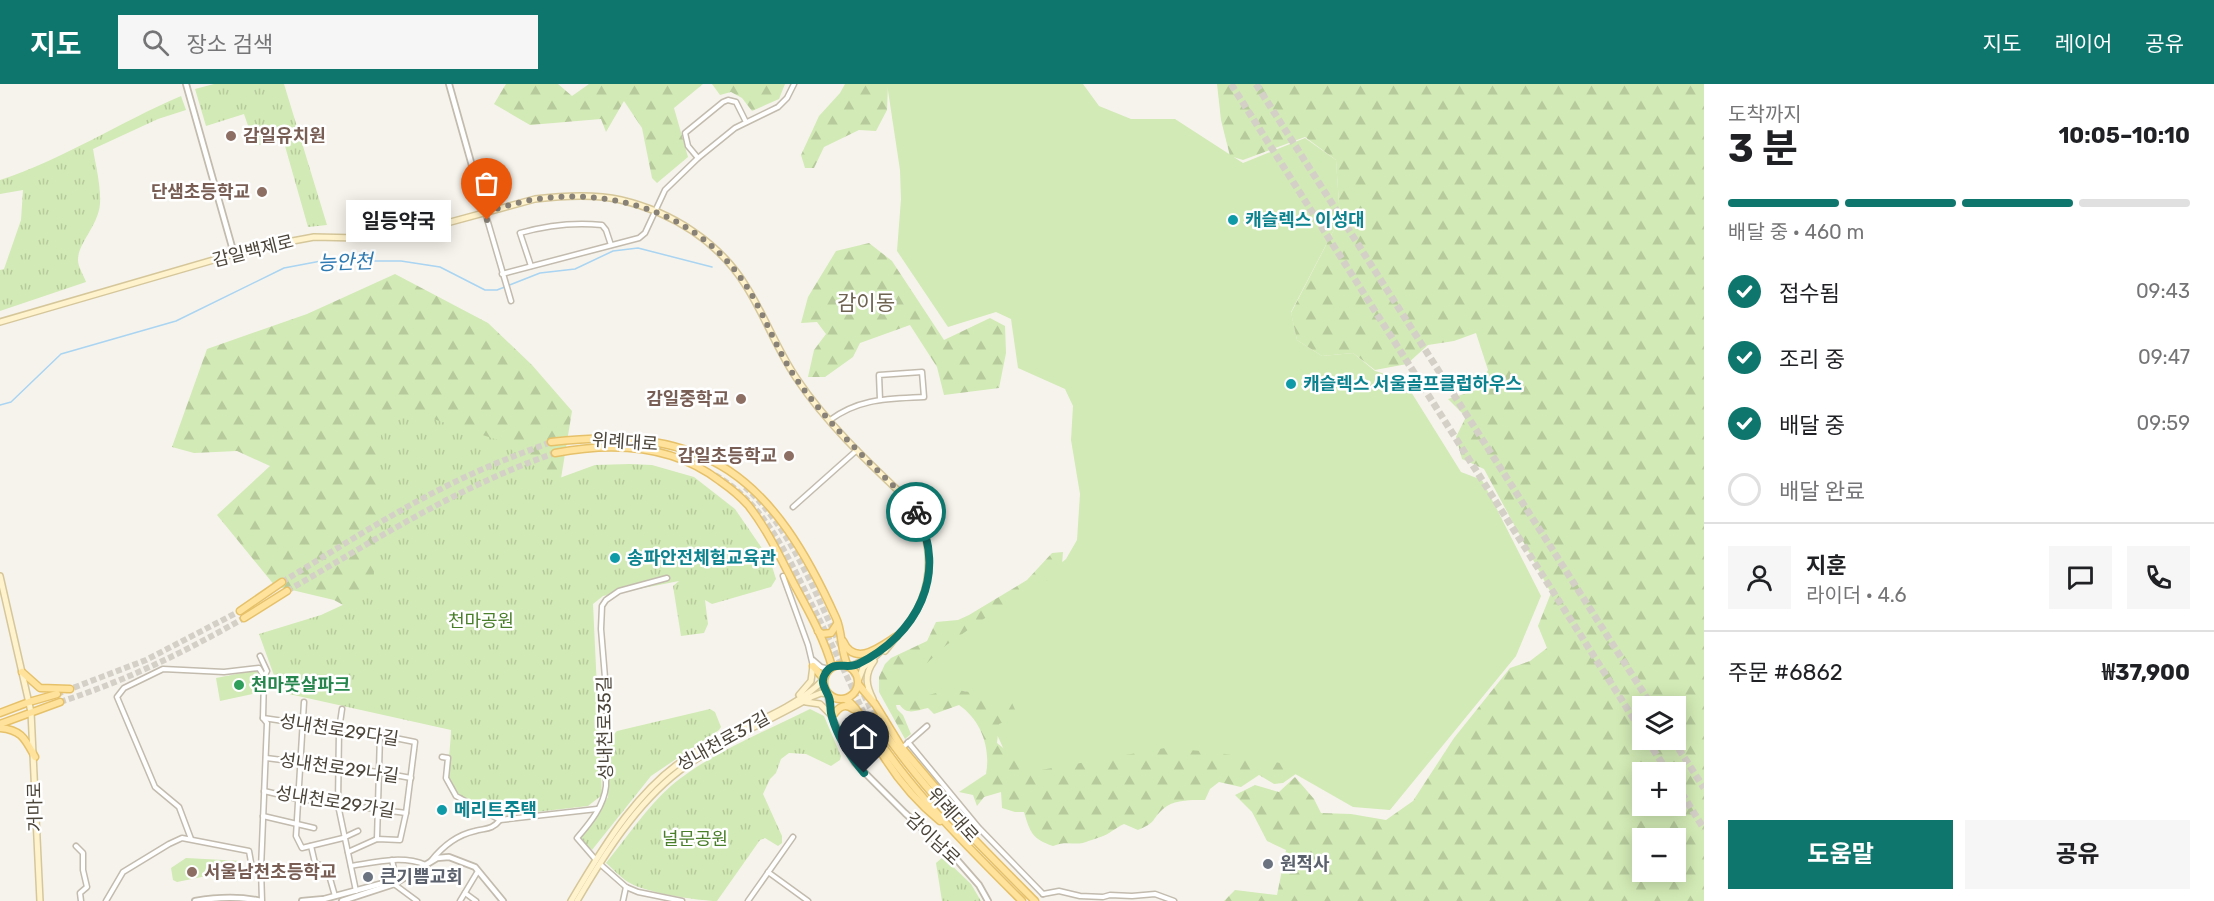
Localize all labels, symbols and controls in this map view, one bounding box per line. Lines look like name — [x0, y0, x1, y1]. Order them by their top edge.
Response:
search box — [118, 15, 538, 69]
icon: search — [139, 26, 172, 59]
text: 지도 — [30, 28, 82, 61]
text: 장소 검색 — [187, 31, 273, 58]
text: 지도 — [1983, 31, 2021, 56]
text: 레이어 — [2054, 31, 2112, 56]
text: 공유 — [2145, 31, 2184, 56]
text: 도착까지 — [1728, 102, 1802, 126]
text: 10:05–10:10 — [2058, 122, 2190, 149]
place label: 감일유치원 — [243, 125, 326, 147]
text: 3 분 — [1728, 126, 1798, 172]
marker: 감일유치원 — [224, 129, 238, 143]
pin — [461, 158, 512, 220]
icon: bag — [470, 167, 503, 200]
place label: 단샘초등학교 — [151, 181, 250, 203]
marker: 단샘초등학교 — [255, 185, 269, 199]
callout: 일등약국 — [346, 199, 451, 241]
text: 일등약국 — [362, 209, 435, 233]
place label: 캐슬렉스 이성대 — [1245, 209, 1365, 231]
marker: 캐슬렉스 이성대 — [1226, 213, 1240, 227]
text: 배달 중 · 460 m — [1728, 220, 1864, 244]
street label: 감일백제로 — [210, 230, 296, 272]
water label: 능안천 — [317, 249, 376, 275]
icon: check — [1728, 275, 1761, 308]
text: 09:43 — [2136, 279, 2190, 303]
text: 접수됨 — [1779, 280, 1840, 307]
district label: 감이동 — [837, 290, 895, 315]
icon: check — [1728, 341, 1761, 374]
text: 09:47 — [2138, 345, 2190, 369]
text: 조리 중 — [1779, 346, 1845, 373]
place label: 캐슬렉스 서울골프클럽하우스 — [1303, 373, 1522, 395]
marker: 캐슬렉스 서울골프클럽하우스 — [1284, 377, 1298, 391]
place label: 감일중학교 — [646, 388, 729, 410]
marker: 감일중학교 — [734, 392, 748, 406]
icon: check — [1728, 407, 1761, 440]
text: 09:59 — [2137, 411, 2190, 435]
text: 배달 중 — [1779, 412, 1845, 439]
street label: 위례대로 — [591, 429, 659, 455]
place label: 감일초등학교 — [678, 445, 777, 467]
marker: 감일초등학교 — [782, 449, 796, 463]
text: 배달 완료 — [1779, 478, 1865, 505]
courier — [886, 482, 946, 542]
icon: bike — [900, 496, 933, 529]
button: person — [1728, 546, 1791, 609]
button: chat — [2049, 546, 2112, 609]
button: phone — [2127, 546, 2190, 609]
place label: 송파안전체험교육관 — [627, 547, 776, 569]
marker: 송파안전체험교육관 — [608, 551, 622, 565]
text: 지훈 — [1806, 552, 1846, 579]
text: 라이더 · 4.6 — [1806, 583, 1907, 607]
park label: 천마공원 — [448, 610, 514, 632]
text: 주문 #6862 — [1728, 659, 1843, 686]
text: ₩37,900 — [2102, 659, 2190, 686]
place label: 천마풋살파크 — [251, 674, 350, 696]
street label: 성내천로35길 — [593, 676, 617, 780]
marker: 천마풋살파크 — [232, 678, 246, 692]
map controls — [1632, 696, 1686, 882]
button: layers — [1632, 696, 1686, 750]
street label: 성내천로37길 — [673, 706, 773, 776]
street label: 성내천로29다길 — [278, 710, 400, 750]
pin — [838, 711, 889, 773]
icon: home — [847, 720, 880, 753]
street label: 성내천로29나길 — [278, 749, 400, 787]
button: + — [1632, 762, 1686, 816]
street label: 거마로 — [24, 782, 46, 832]
street label: 성내천로29가길 — [274, 782, 396, 822]
street label: 위례대로 — [923, 783, 983, 847]
place label: 메리트주택 — [454, 799, 537, 821]
marker: 메리트주택 — [435, 803, 449, 817]
street label: 감이남로 — [901, 808, 965, 870]
button: 도움말 — [1728, 820, 1953, 889]
button: 공유 — [1965, 820, 2190, 889]
park label: 널문공원 — [662, 828, 728, 850]
button: − — [1632, 828, 1686, 882]
place label: 원적사 — [1280, 853, 1330, 875]
marker: 원적사 — [1261, 857, 1275, 871]
place label: 서울남천초등학교 — [204, 861, 336, 883]
marker: 서울남천초등학교 — [185, 865, 199, 879]
place label: 큰기쁨교회 — [380, 866, 463, 888]
marker: 큰기쁨교회 — [361, 870, 375, 884]

